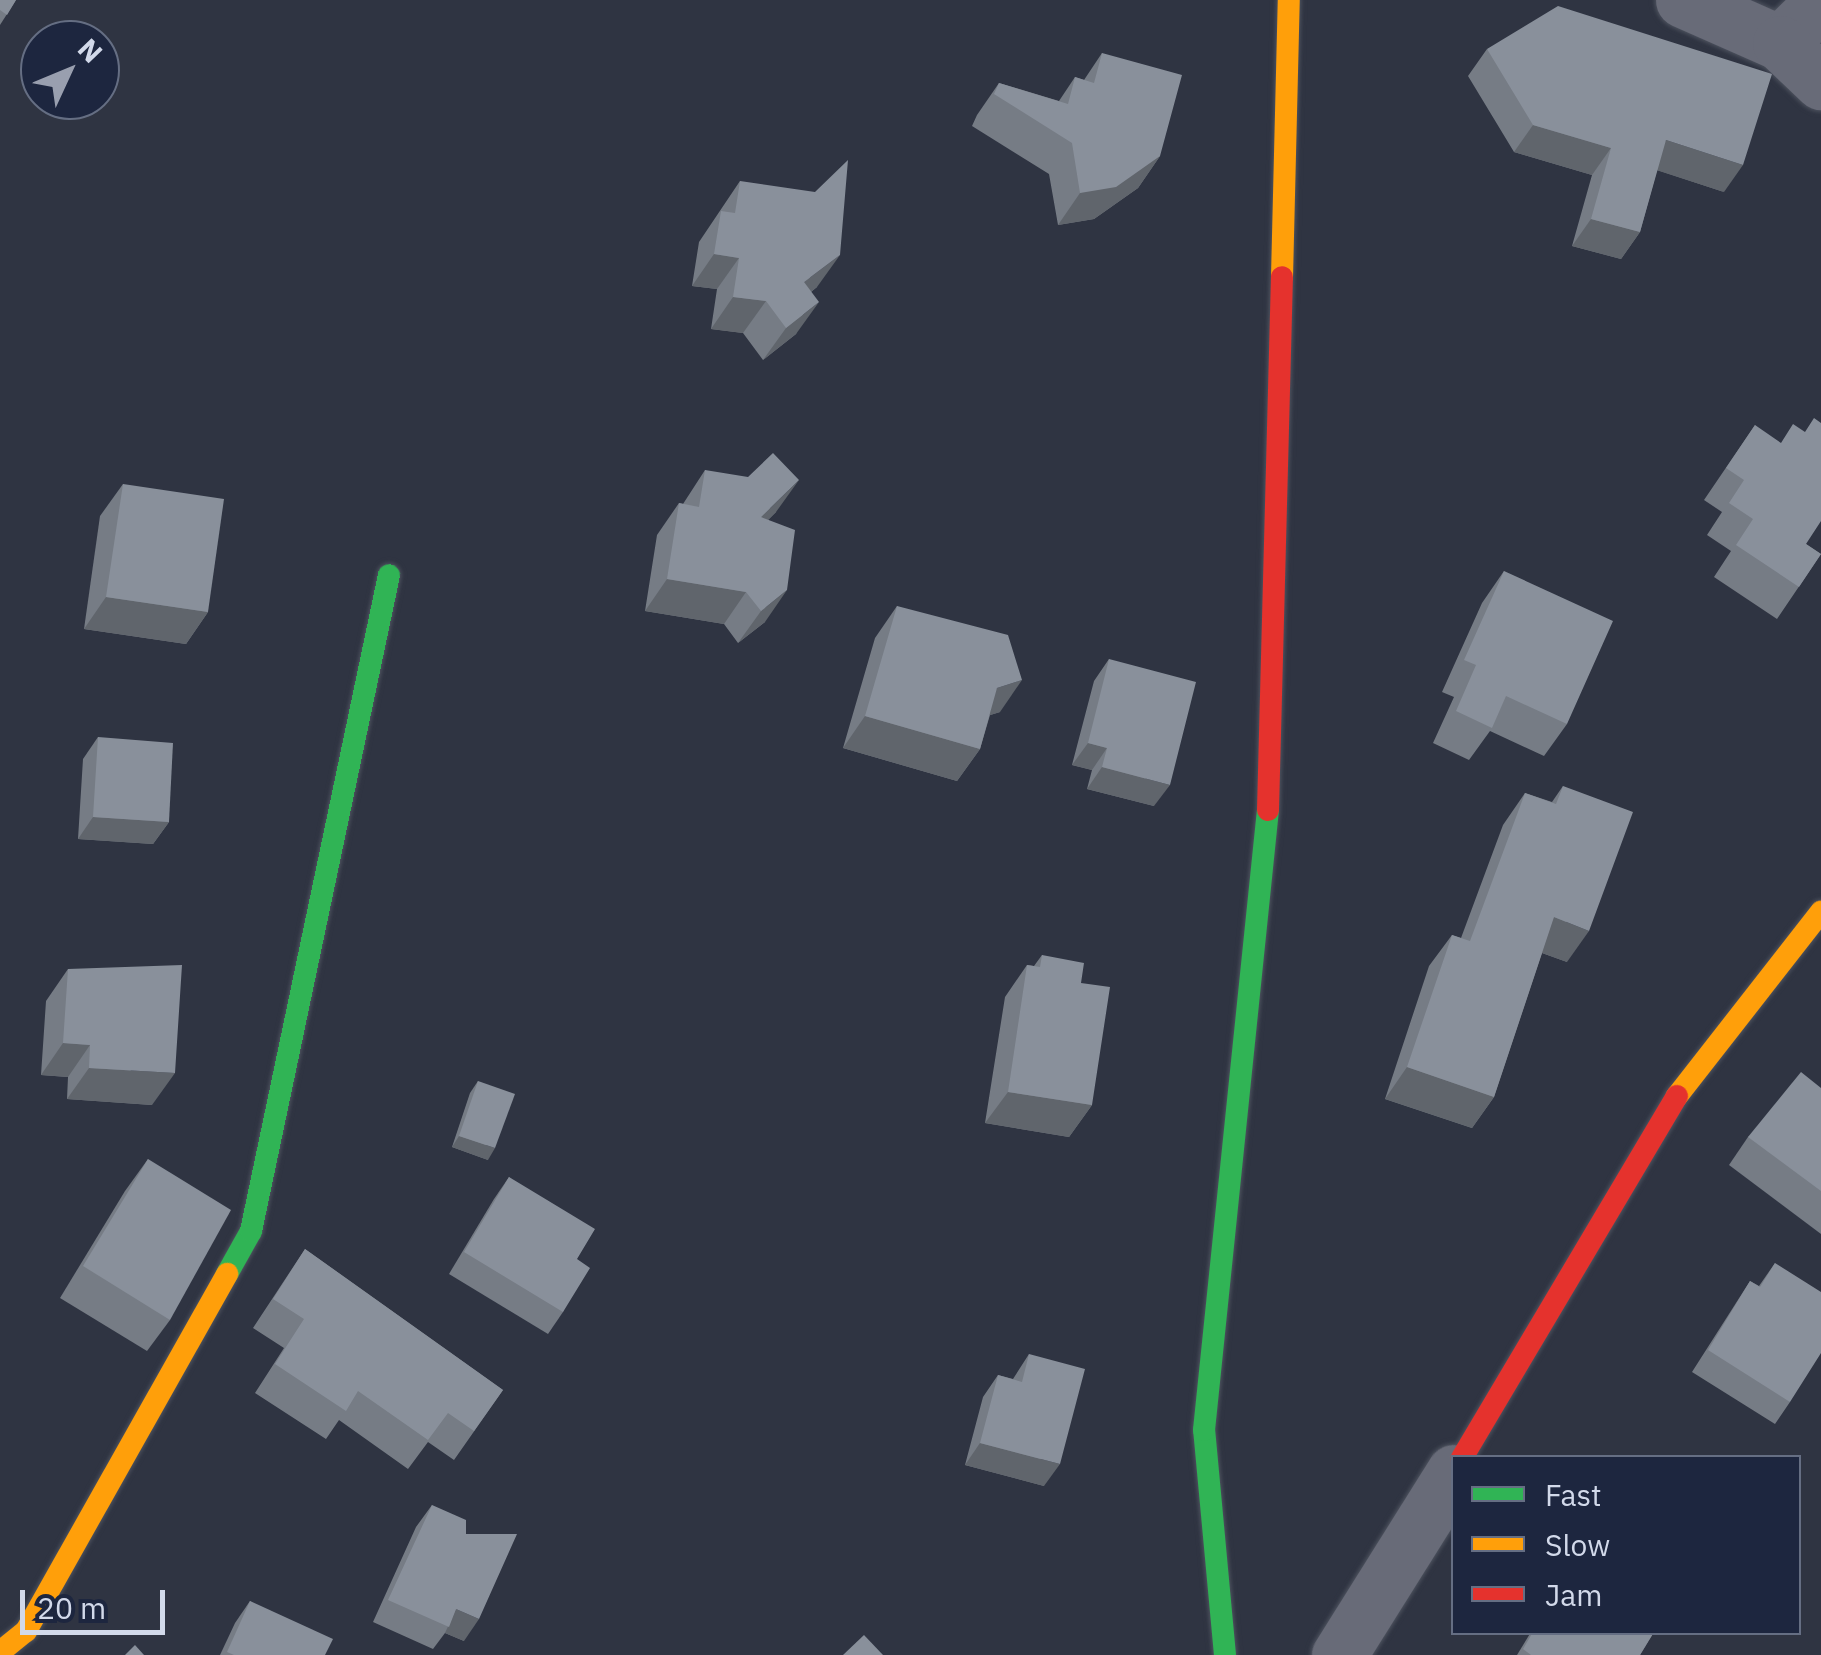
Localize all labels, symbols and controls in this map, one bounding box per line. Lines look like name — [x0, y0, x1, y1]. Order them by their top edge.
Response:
north arrow — [20, 20, 120, 120]
text: N — [70, 30, 111, 70]
legend — [1451, 1455, 1801, 1635]
text: Fast — [1545, 1475, 1602, 1514]
text: Slow — [1545, 1525, 1610, 1564]
scale bar — [25, 1570, 170, 1632]
text: Jam — [1545, 1575, 1603, 1614]
text: 20 m — [37, 1588, 106, 1627]

